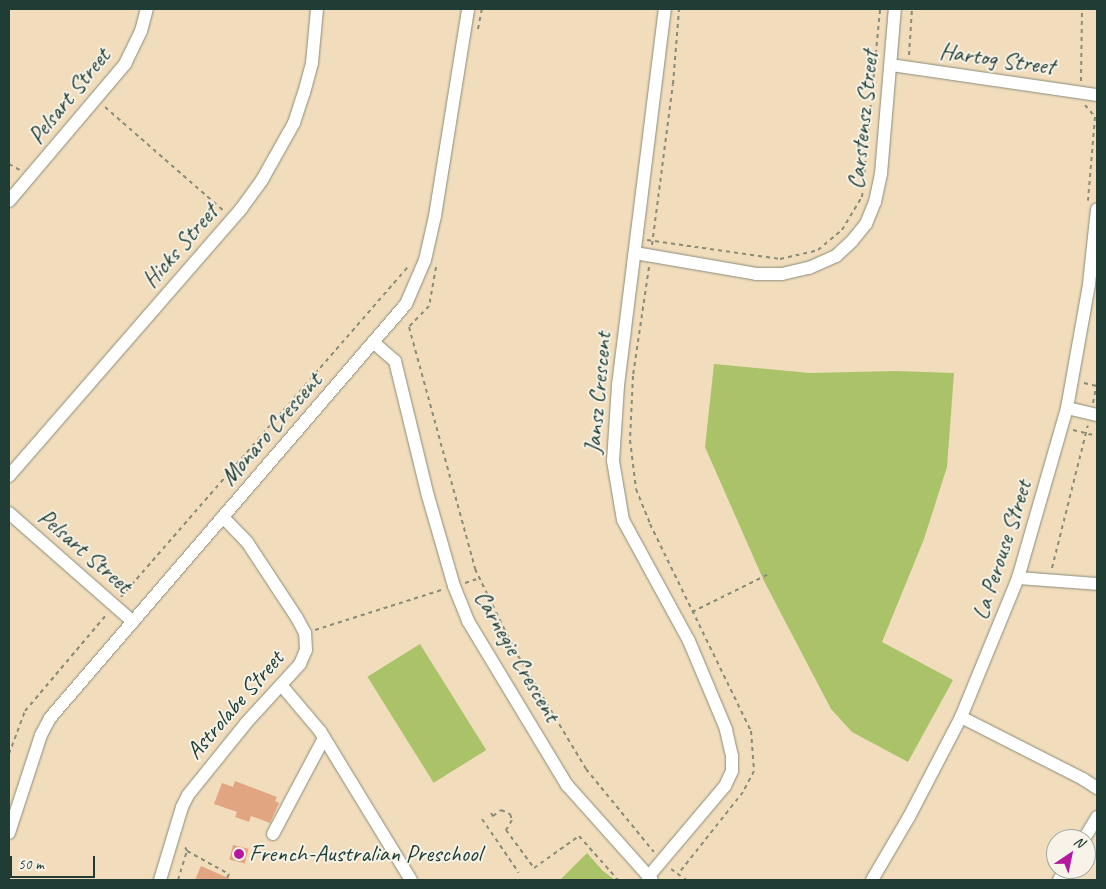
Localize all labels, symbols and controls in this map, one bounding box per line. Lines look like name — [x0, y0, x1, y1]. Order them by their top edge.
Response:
street label: Hartog Street — [938, 37, 1056, 81]
street label: Pelsart Street — [22, 42, 116, 150]
street label: Carstensz Street — [841, 49, 885, 191]
street label: Hicks Street — [136, 198, 224, 294]
street label: Jansz Crescent — [578, 331, 618, 455]
street label: Monaro Crescent — [214, 367, 328, 491]
street label: La Perouse Street — [966, 477, 1038, 623]
street label: Pelsart Street — [32, 502, 138, 600]
street label: Carnegie Crescent — [468, 585, 566, 727]
street label: Astrolabe Street — [180, 645, 290, 765]
north arrow — [1046, 829, 1096, 879]
text: N — [1071, 833, 1087, 851]
place label: French-Australian Preschool — [249, 840, 482, 868]
scale bar — [12, 846, 98, 878]
marker: French-Australian Preschool — [233, 848, 245, 860]
text: 50 m — [18, 855, 44, 874]

